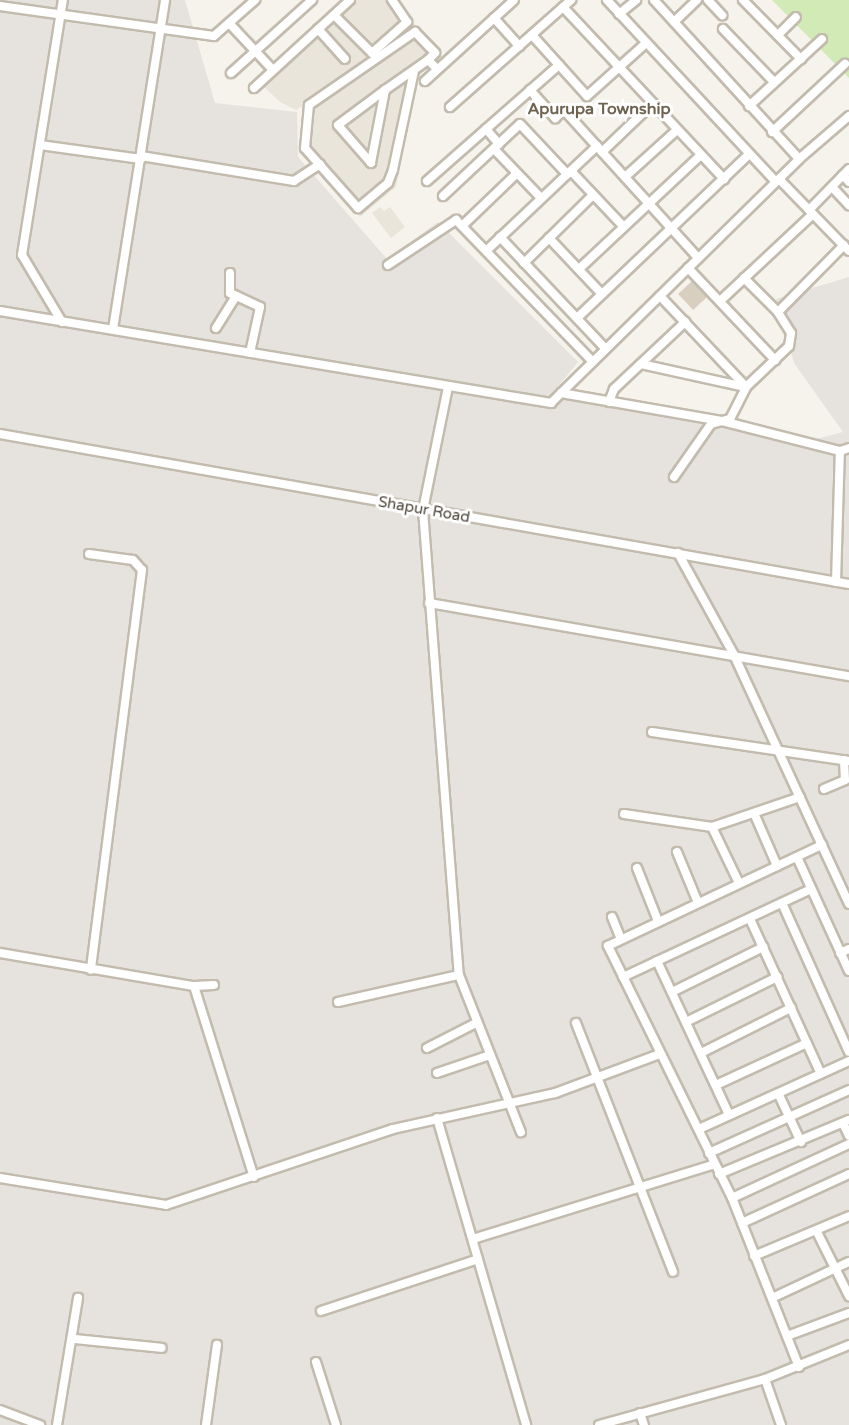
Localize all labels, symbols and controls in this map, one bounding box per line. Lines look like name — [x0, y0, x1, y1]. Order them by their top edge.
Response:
district label: Apurupa Township — [527, 99, 671, 119]
street label: Shapur Road — [377, 493, 471, 527]

